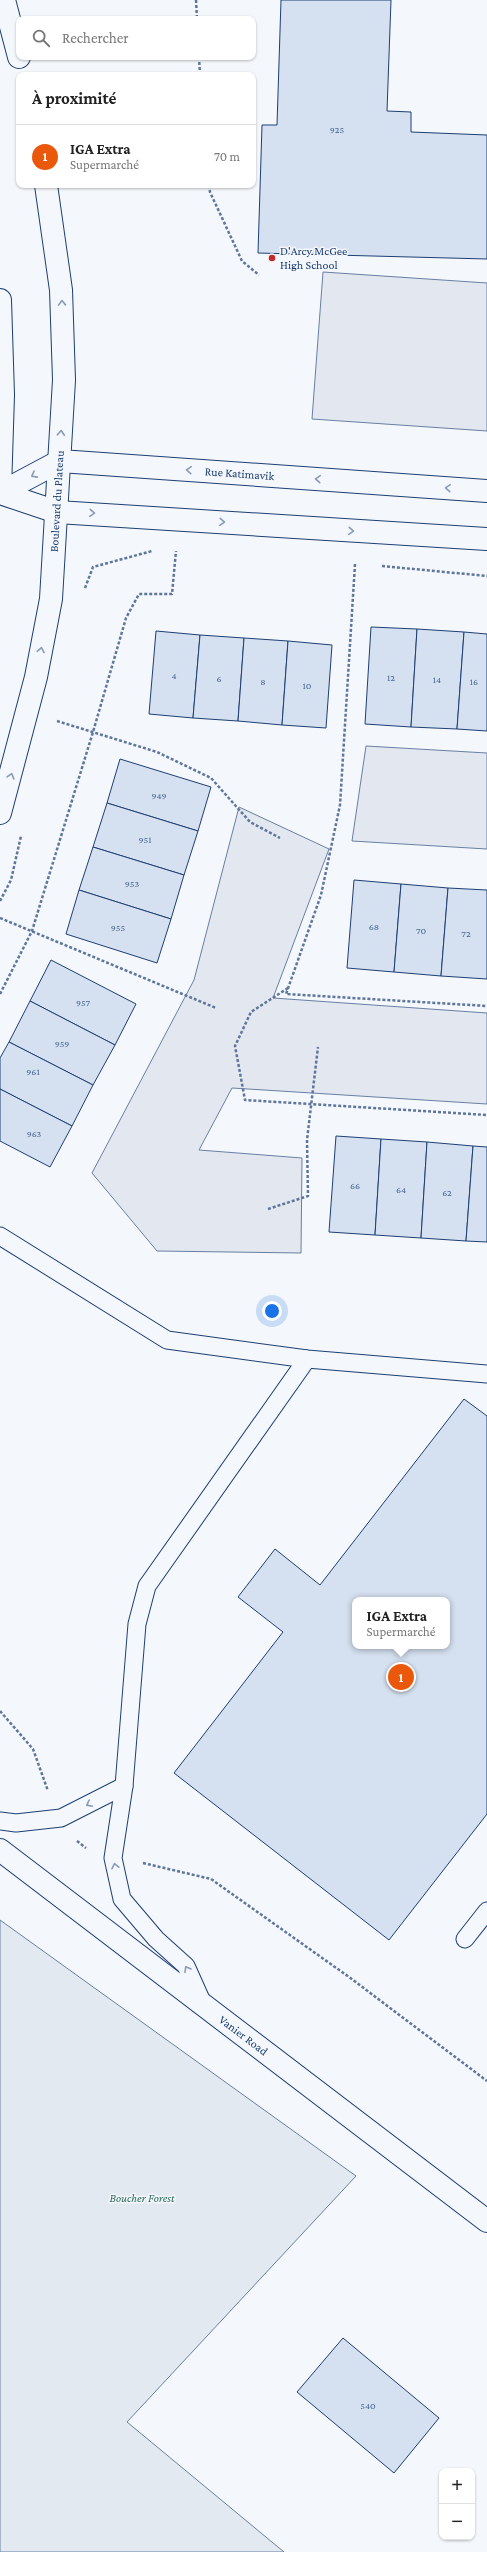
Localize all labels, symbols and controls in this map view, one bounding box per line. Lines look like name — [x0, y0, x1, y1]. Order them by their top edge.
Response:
search box — [16, 16, 256, 60]
icon: search — [30, 27, 52, 49]
text: Rechercher — [62, 30, 129, 46]
text: À proximité — [32, 89, 116, 108]
house number: 925 — [330, 124, 344, 135]
text: IGA Extra — [70, 141, 131, 157]
text: 1 — [43, 149, 47, 164]
text: 70 m — [214, 149, 240, 164]
text: Supermarché — [70, 157, 139, 172]
place label: D'Arcy McGee High School — [280, 244, 347, 272]
marker: D'Arcy McGee High School — [267, 253, 277, 263]
one-way arrow — [57, 300, 66, 306]
one-way arrow — [57, 430, 66, 436]
street label: Boulevard du Plateau — [47, 449, 67, 552]
street label: Rue Katimavik — [204, 464, 275, 483]
one-way arrow — [186, 466, 192, 475]
one-way arrow — [31, 470, 39, 477]
one-way arrow — [315, 475, 321, 484]
one-way arrow — [445, 484, 451, 493]
one-way arrow — [89, 509, 95, 518]
one-way arrow — [219, 518, 225, 526]
one-way arrow — [348, 526, 355, 535]
one-way arrow — [37, 646, 45, 653]
house number: 4 — [171, 670, 177, 681]
house number: 12 — [387, 672, 395, 683]
house number: 6 — [216, 673, 222, 684]
house number: 14 — [433, 674, 441, 685]
house number: 8 — [260, 676, 266, 687]
house number: 16 — [470, 676, 478, 687]
house number: 10 — [303, 680, 312, 691]
one-way arrow — [6, 773, 15, 780]
house number: 949 — [151, 790, 167, 801]
house number: 951 — [139, 834, 151, 845]
house number: 953 — [125, 878, 139, 889]
house number: 68 — [369, 921, 379, 932]
house number: 955 — [111, 922, 125, 933]
house number: 70 — [416, 925, 426, 936]
house number: 72 — [461, 928, 471, 939]
house number: 957 — [76, 997, 90, 1008]
house number: 959 — [55, 1038, 69, 1049]
house number: 961 — [26, 1066, 40, 1077]
house number: 963 — [27, 1128, 42, 1139]
house number: 66 — [350, 1180, 360, 1191]
house number: 64 — [396, 1184, 406, 1195]
house number: 62 — [442, 1187, 452, 1198]
your location — [262, 1301, 282, 1321]
popup — [352, 1597, 450, 1649]
text: IGA Extra — [367, 1608, 427, 1624]
text: Supermarché — [367, 1624, 435, 1639]
pin: 1 — [388, 1662, 414, 1692]
one-way arrow — [86, 1799, 93, 1806]
one-way arrow — [111, 1863, 120, 1869]
one-way arrow — [184, 1966, 191, 1973]
street label: Vanier Road — [216, 2012, 271, 2059]
park label: Boucher Forest — [109, 2191, 175, 2205]
house number: 540 — [360, 2400, 376, 2411]
map controls — [439, 2468, 475, 2540]
button: + — [439, 2468, 475, 2504]
button: − — [439, 2504, 475, 2540]

